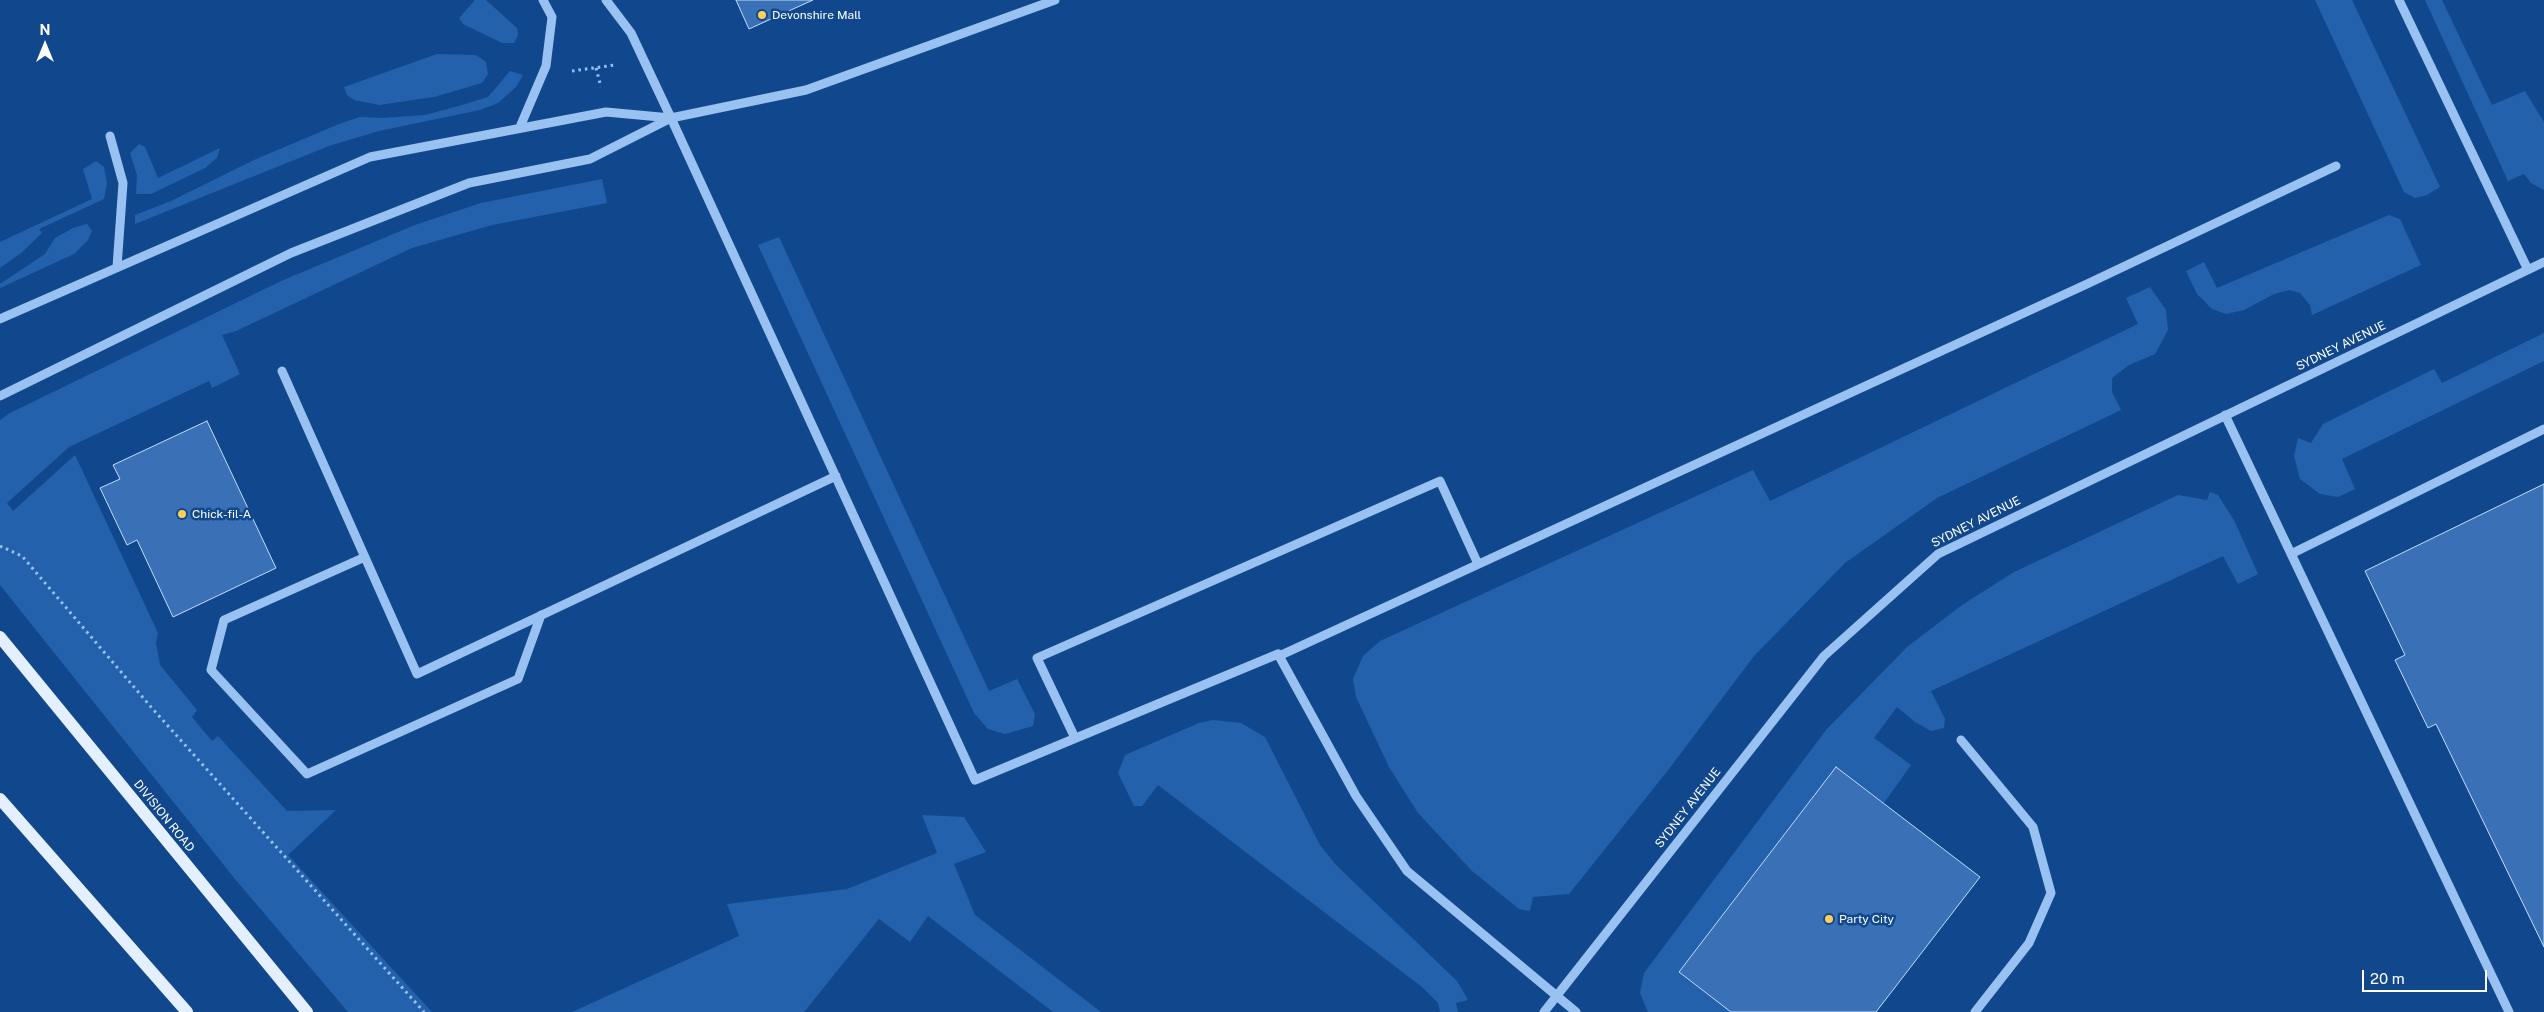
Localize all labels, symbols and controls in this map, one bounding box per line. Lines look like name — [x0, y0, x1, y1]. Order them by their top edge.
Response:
place label: Devonshire Mall — [772, 8, 861, 22]
marker: Devonshire Mall — [756, 9, 768, 21]
north arrow — [20, 20, 70, 70]
text: N — [40, 22, 50, 38]
street label: SYDNEY AVENUE — [2294, 318, 2388, 374]
street label: SYDNEY AVENUE — [1929, 493, 2023, 551]
place label: Chick-fil-A — [192, 507, 251, 521]
marker: Chick-fil-A — [176, 508, 188, 520]
street label: SYDNEY AVENUE — [1652, 765, 1724, 851]
street label: DIVISION ROAD — [131, 777, 197, 855]
place label: Party City — [1839, 912, 1894, 926]
marker: Party City — [1823, 913, 1835, 925]
scale bar — [2364, 960, 2489, 992]
text: 20 m — [2370, 970, 2405, 987]

